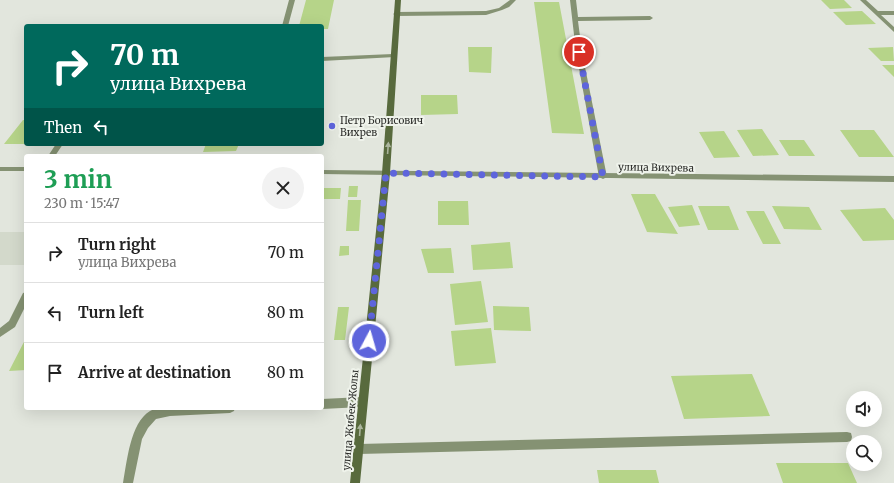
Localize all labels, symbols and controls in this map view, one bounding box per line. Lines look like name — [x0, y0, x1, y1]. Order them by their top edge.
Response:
pin — [562, 35, 596, 69]
text: 70 m — [110, 37, 179, 73]
icon: right — [44, 40, 96, 92]
icon: arrive — [568, 41, 590, 63]
text: улица Вихрева — [110, 72, 246, 95]
place label: Петр Борисович Вихрев — [340, 114, 423, 139]
icon: left — [90, 116, 112, 138]
text: Then — [44, 118, 82, 137]
marker: Петр Борисович Вихрев — [327, 121, 337, 131]
one-way arrow — [384, 142, 391, 154]
street label: улица Вихрева — [618, 160, 695, 175]
text: 3 min — [44, 164, 112, 195]
button: close — [262, 167, 304, 209]
text: 230 m · 15:47 — [44, 195, 120, 212]
text: Turn right — [78, 235, 156, 254]
icon: right — [44, 242, 66, 264]
text: 70 m — [268, 243, 304, 262]
text: улица Вихрева — [78, 254, 177, 271]
icon: left — [44, 302, 66, 324]
text: Turn left — [78, 303, 144, 322]
text: 80 m — [267, 303, 304, 322]
position arrow — [348, 320, 390, 362]
icon: arrive — [44, 362, 66, 384]
text: Arrive at destination — [78, 363, 231, 382]
text: 80 m — [267, 363, 304, 382]
street label: улица Жибек Жолы — [340, 369, 361, 471]
map controls — [846, 391, 882, 471]
button: sound — [846, 391, 882, 427]
one-way arrow — [357, 424, 364, 436]
button: search — [846, 435, 882, 471]

